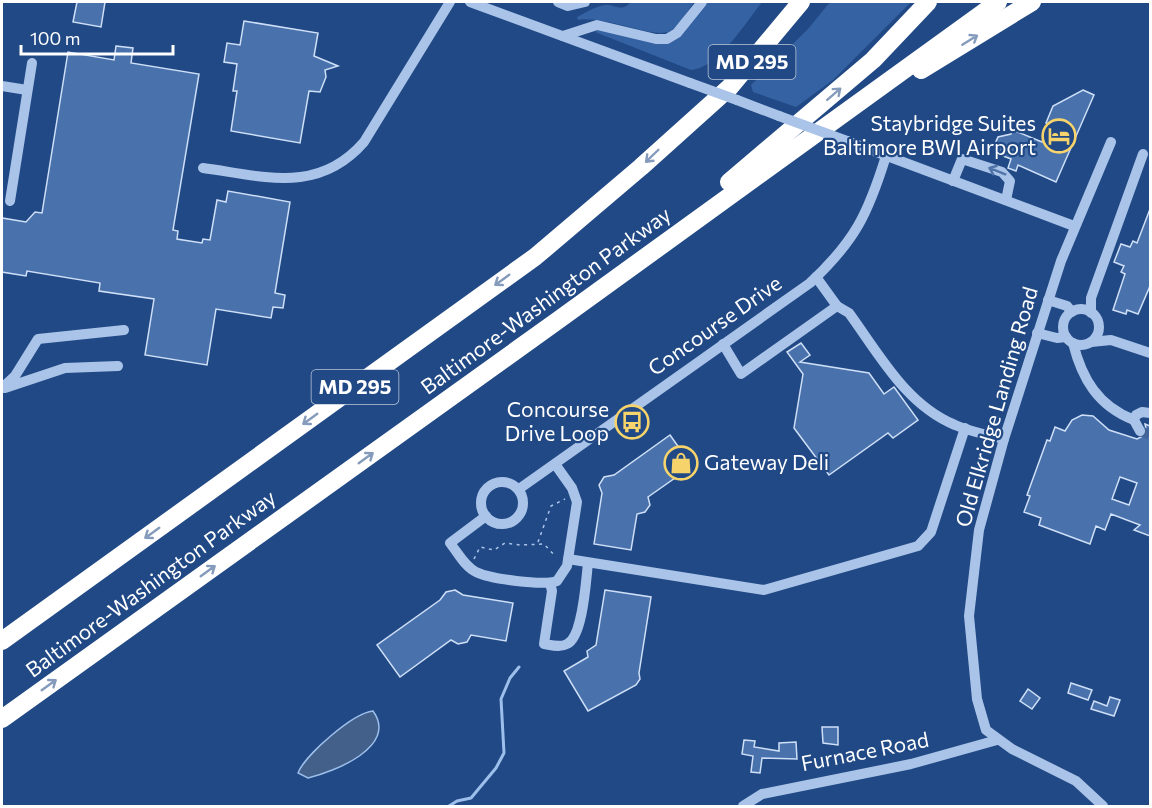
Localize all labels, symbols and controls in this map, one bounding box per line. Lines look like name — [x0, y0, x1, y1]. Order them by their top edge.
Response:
scale bar — [21, 18, 172, 56]
text: 100 m — [30, 27, 80, 49]
one-way arrow — [961, 34, 978, 47]
road number: MD 295 — [708, 45, 795, 79]
one-way arrow — [826, 87, 841, 101]
place label: Staybridge Suites Baltimore BWI Airport — [823, 110, 1036, 159]
hotel icon: Staybridge Suites Baltimore BWI Airport — [1041, 118, 1077, 154]
one-way arrow — [645, 149, 660, 164]
one-way arrow — [988, 165, 1007, 176]
street label: Baltimore-Washington Parkway — [415, 201, 675, 399]
street label: Concourse Drive — [643, 269, 786, 380]
one-way arrow — [495, 274, 511, 287]
street label: Old Elkridge Landing Road — [949, 283, 1042, 530]
road number: MD 295 — [312, 370, 398, 404]
place label: Concourse Drive Loop — [505, 396, 609, 445]
bus stop icon: Concourse Drive Loop — [614, 404, 650, 440]
one-way arrow — [303, 413, 319, 425]
shop icon: Gateway Deli — [663, 445, 699, 481]
place label: Gateway Deli — [704, 449, 829, 474]
one-way arrow — [358, 452, 374, 464]
street label: Baltimore-Washington Parkway — [20, 484, 280, 682]
one-way arrow — [144, 527, 160, 539]
one-way arrow — [199, 565, 215, 577]
one-way arrow — [41, 679, 57, 691]
street label: Furnace Road — [799, 726, 931, 775]

